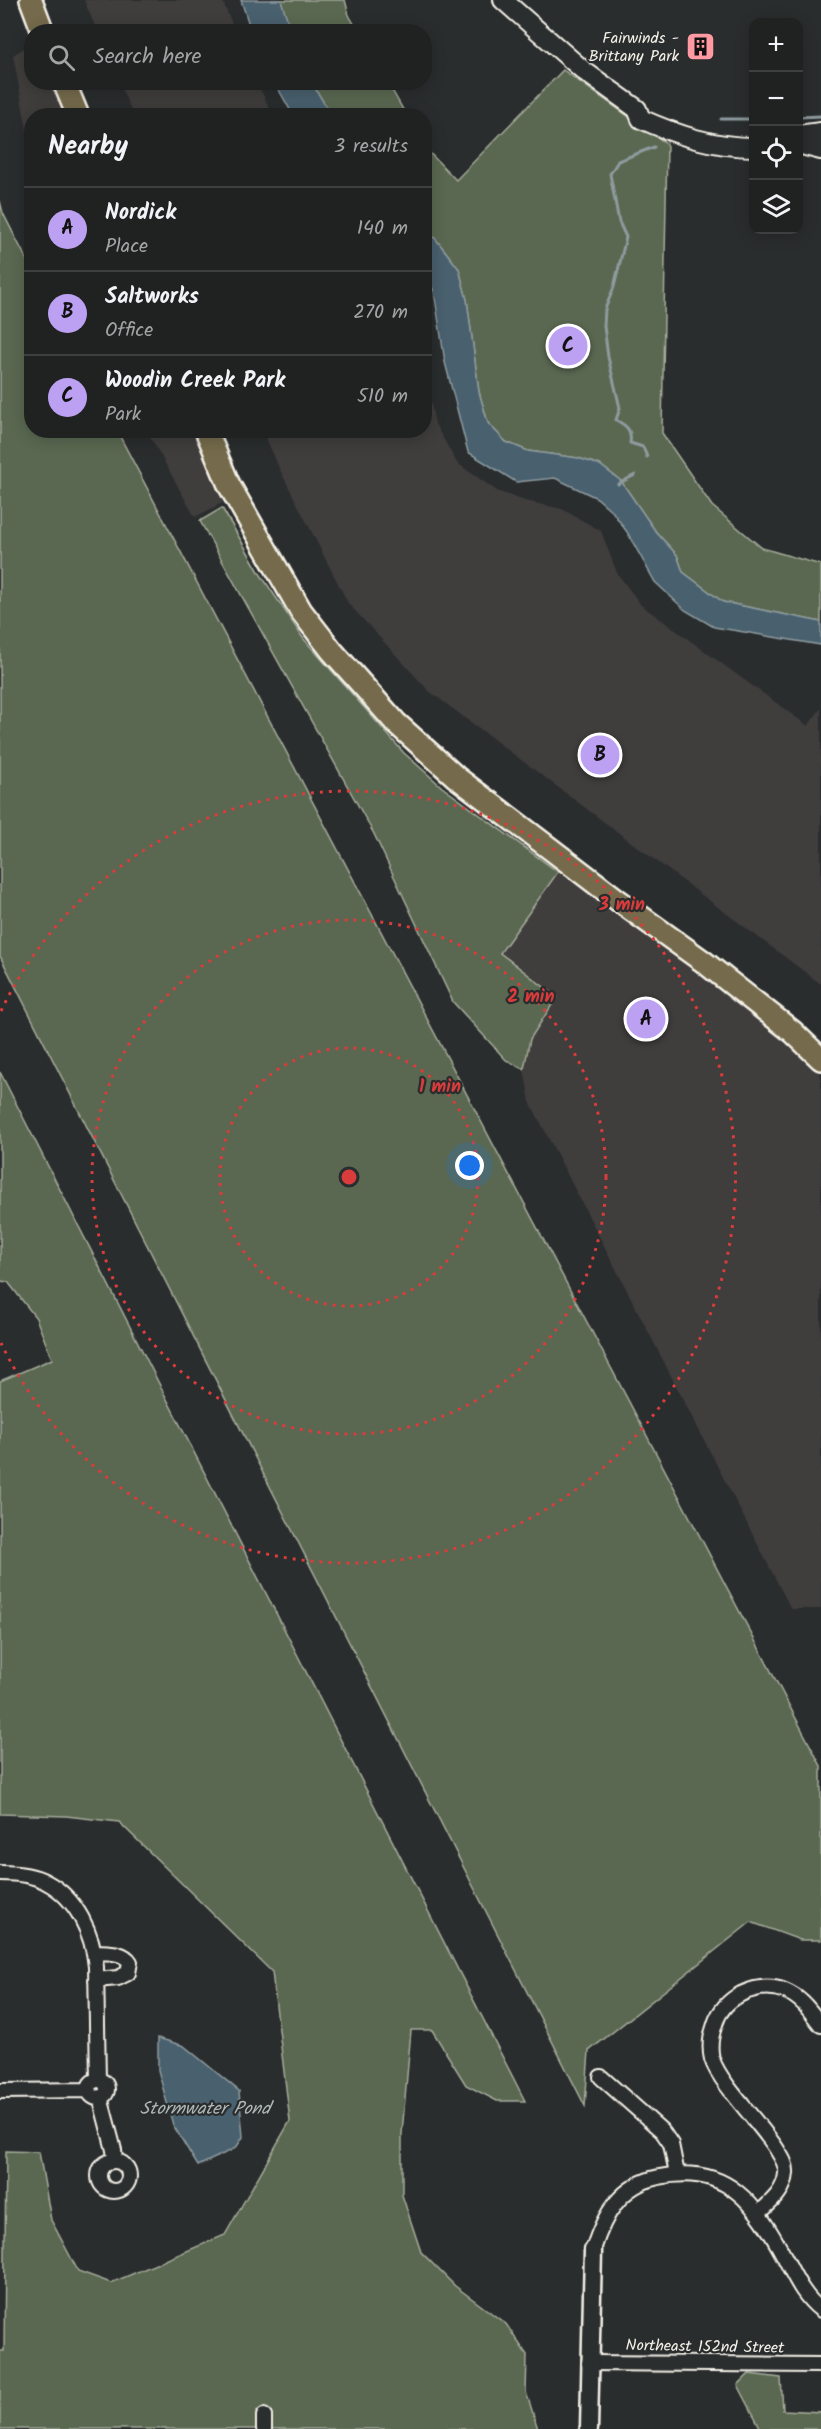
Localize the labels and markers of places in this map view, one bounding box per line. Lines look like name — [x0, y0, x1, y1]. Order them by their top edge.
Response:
place label: Fairwinds - Brittany Park — [588, 26, 679, 69]
building icon: Fairwinds - Brittany Park — [684, 31, 716, 63]
pin: C — [548, 324, 588, 368]
pin: B — [580, 732, 620, 777]
pin: A — [626, 996, 666, 1042]
centre of rings — [339, 1167, 359, 1187]

